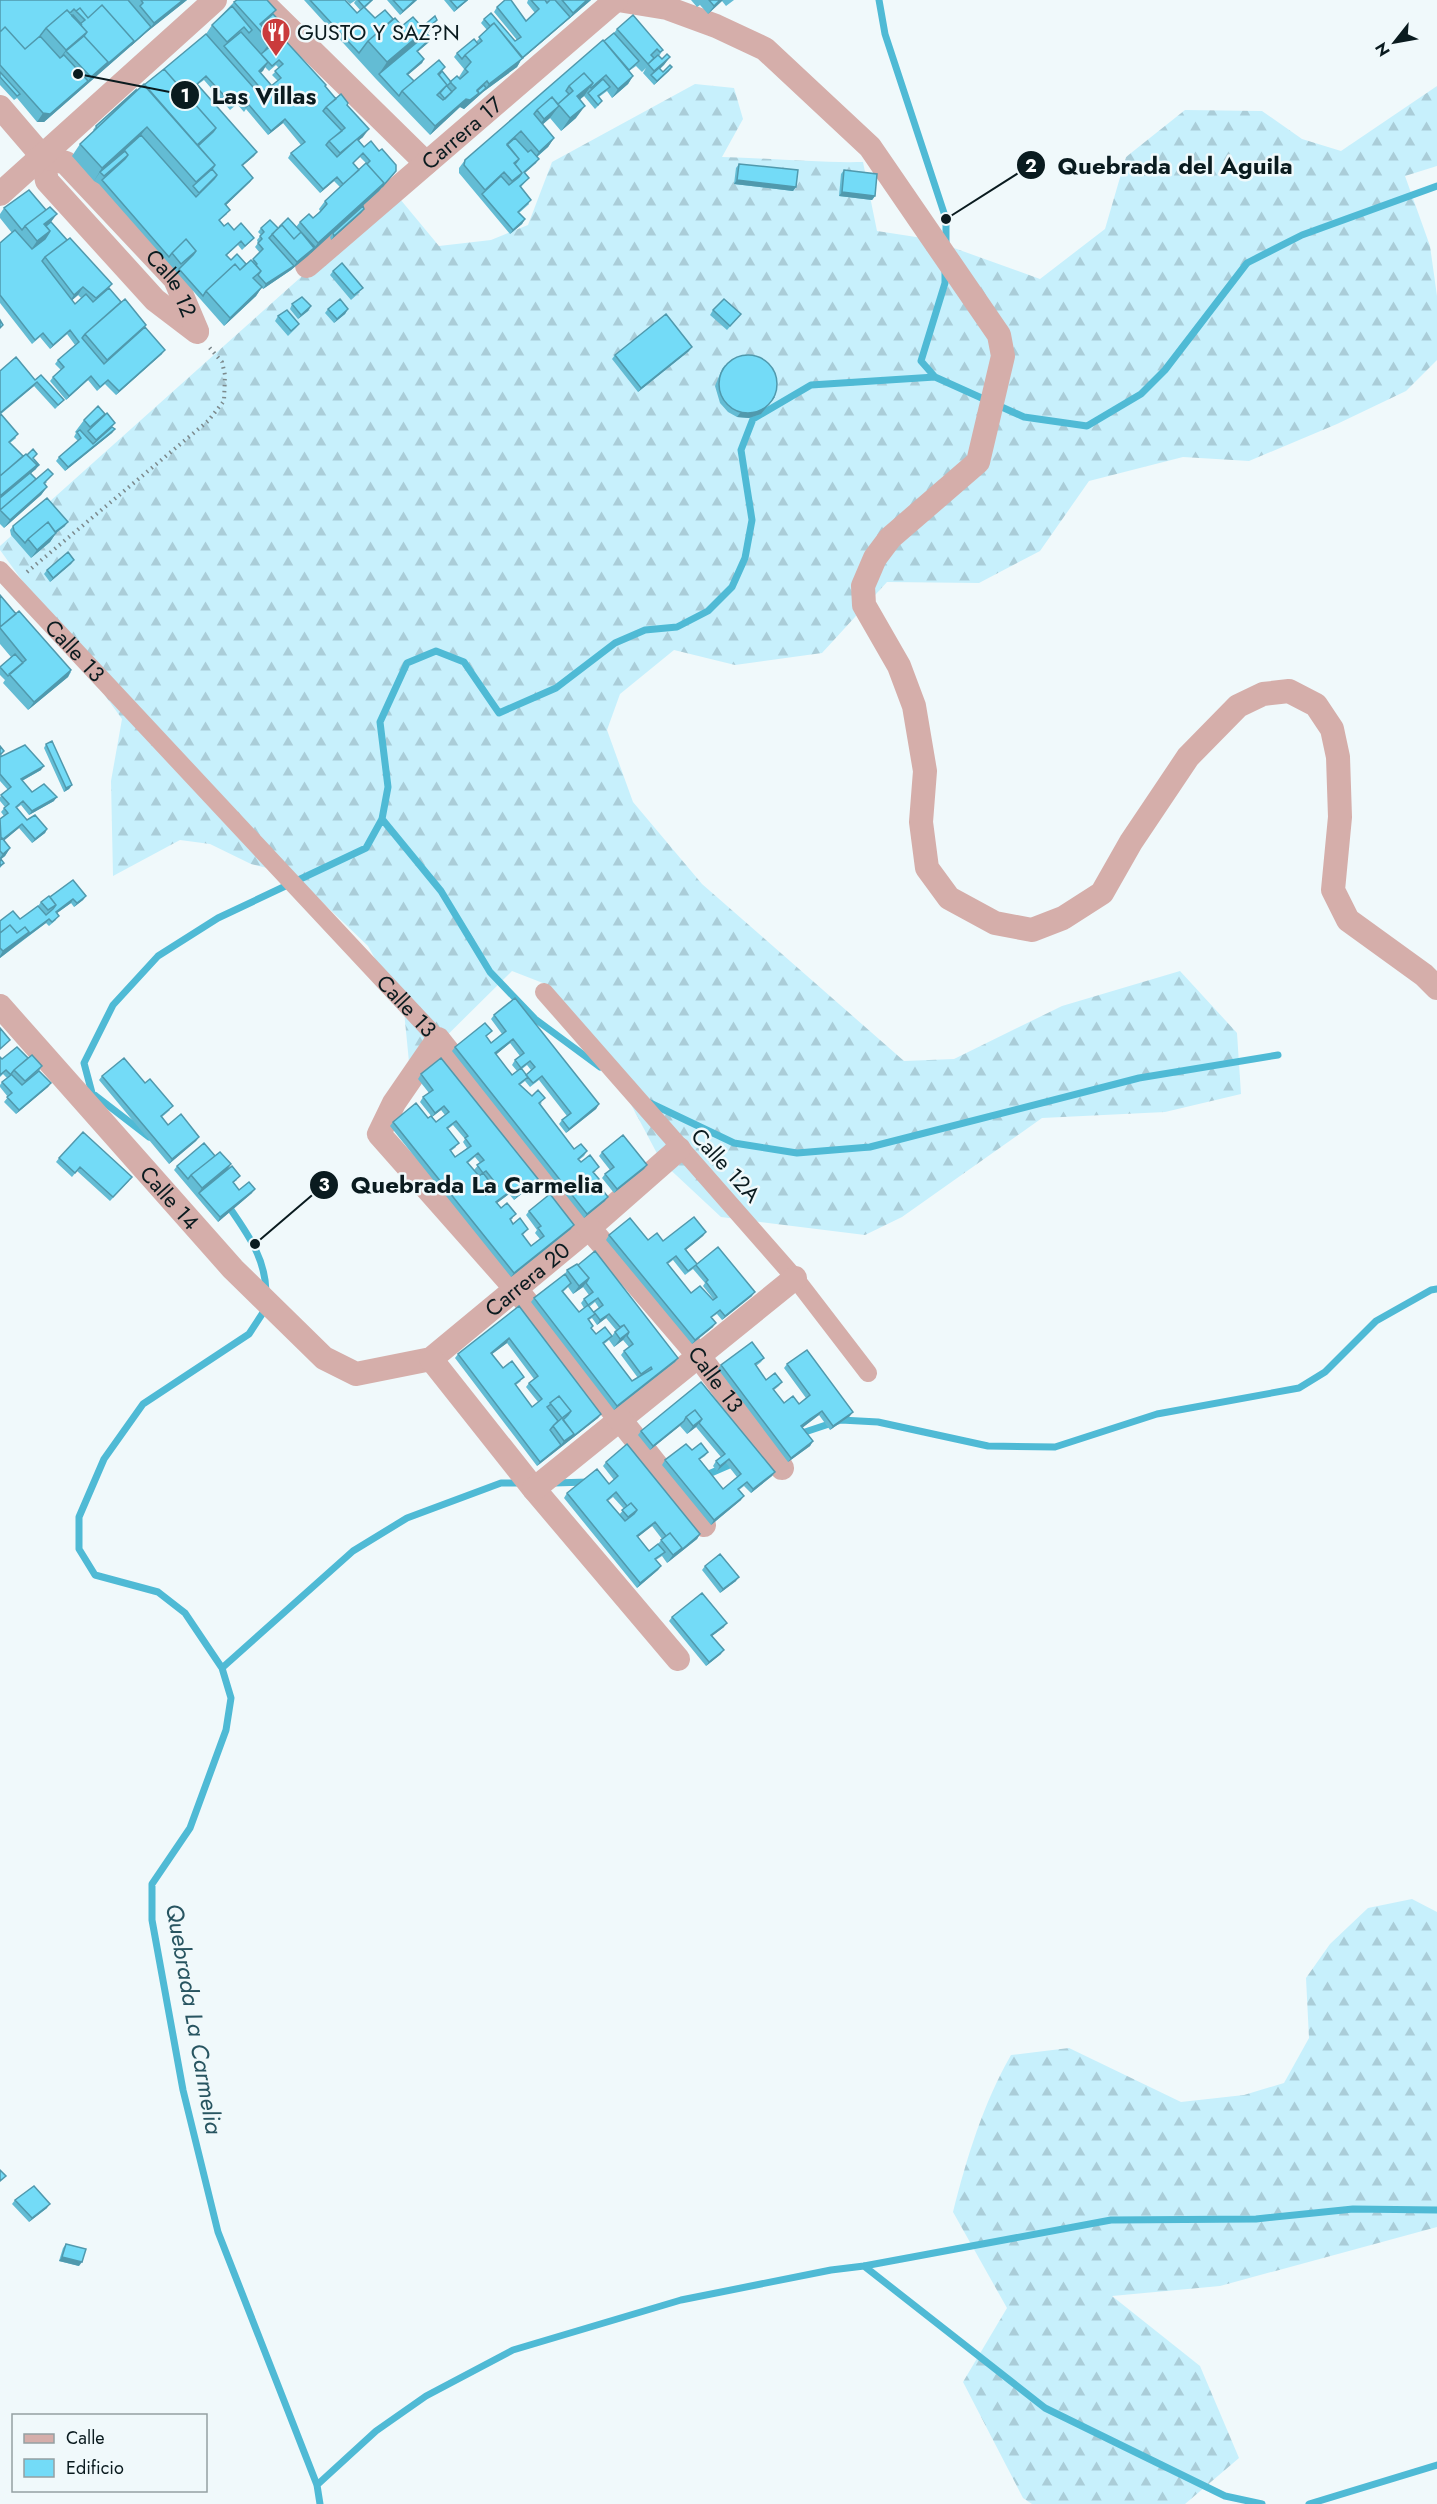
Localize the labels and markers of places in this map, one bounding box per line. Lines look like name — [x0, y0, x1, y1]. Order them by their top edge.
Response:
restaurant icon: GUSTO Y SAZ?N — [260, 16, 292, 58]
place label: GUSTO Y SAZ?N — [297, 16, 460, 48]
callout: Las Villas — [170, 74, 329, 116]
callout: Quebrada del Aguila — [1016, 144, 1305, 186]
callout: Quebrada La Carmelia — [309, 1164, 615, 1206]

